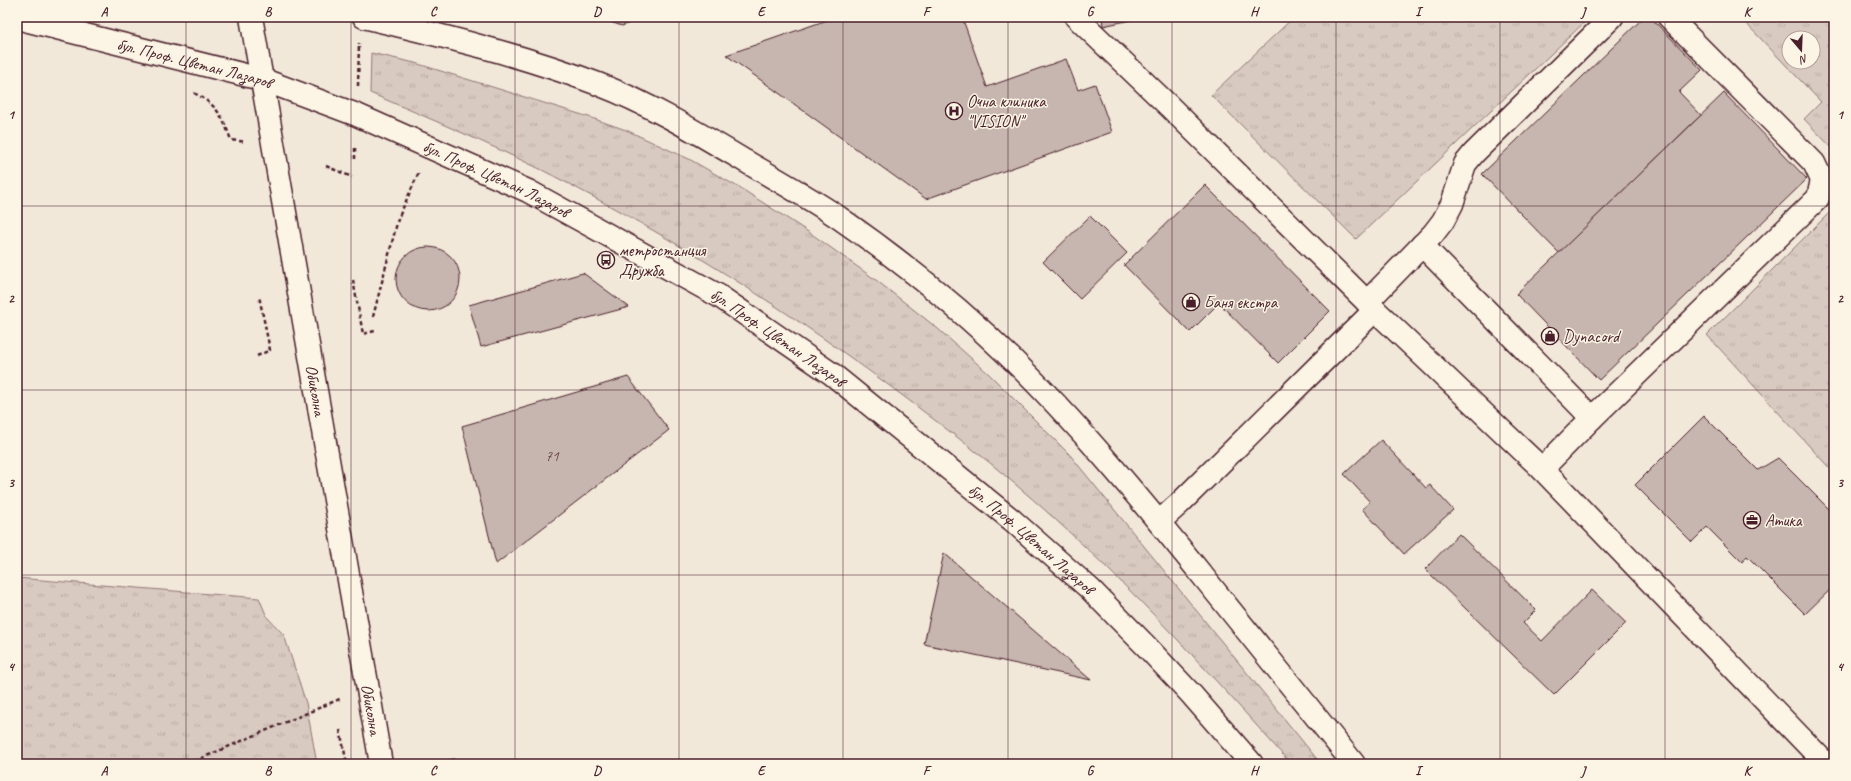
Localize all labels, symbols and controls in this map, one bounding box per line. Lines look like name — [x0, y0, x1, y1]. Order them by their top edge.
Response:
text: A — [101, 4, 109, 20]
text: B — [265, 4, 273, 20]
text: C — [430, 4, 438, 20]
text: D — [593, 4, 602, 20]
text: E — [758, 4, 767, 20]
text: F — [923, 4, 932, 20]
text: G — [1087, 4, 1095, 20]
text: H — [1250, 4, 1260, 20]
text: I — [1415, 4, 1424, 20]
text: J — [1580, 4, 1587, 20]
text: K — [1744, 4, 1754, 20]
north arrow — [1781, 30, 1821, 70]
street label: бул. Проф. Цветан Лазаров — [115, 33, 278, 95]
text: N — [1797, 52, 1810, 68]
place label: Очна клиника "VISION" — [967, 91, 1047, 132]
hospital icon: Очна клиника "VISION" — [944, 101, 964, 121]
text: 1 — [8, 107, 16, 123]
text: 1 — [1837, 107, 1845, 123]
street label: бул. Проф. Цветан Лазаров — [420, 136, 576, 224]
place label: метростанция Дружба — [619, 240, 707, 281]
bus stop icon: метростанция Дружба — [596, 250, 616, 270]
street label: бул. Проф. Цветан Лазаров — [707, 284, 852, 394]
text: 2 — [8, 291, 15, 307]
text: 2 — [1837, 291, 1844, 307]
shop icon: Баня екстра — [1181, 292, 1201, 312]
place label: Баня екстра — [1204, 292, 1279, 313]
shop icon: Dynacord — [1540, 326, 1560, 346]
place label: Dynacord — [1563, 326, 1622, 347]
street label: Обиколна — [301, 363, 331, 420]
house number: 71 — [545, 447, 560, 466]
text: 3 — [8, 475, 15, 491]
text: 3 — [1837, 475, 1844, 491]
street label: бул. Проф. Цветан Лазаров — [964, 479, 1101, 601]
office icon: Атика — [1742, 510, 1762, 530]
place label: Атика — [1765, 510, 1803, 531]
text: 4 — [8, 659, 16, 675]
text: 4 — [1837, 659, 1845, 675]
street label: Обиколна — [356, 683, 386, 739]
text: A — [101, 763, 109, 779]
text: B — [265, 763, 273, 779]
text: C — [430, 763, 438, 779]
text: D — [593, 763, 602, 779]
text: E — [758, 763, 767, 779]
text: F — [923, 763, 932, 779]
text: G — [1087, 763, 1095, 779]
text: H — [1250, 763, 1260, 779]
text: I — [1415, 763, 1424, 779]
text: J — [1580, 763, 1587, 779]
text: K — [1744, 763, 1754, 779]

